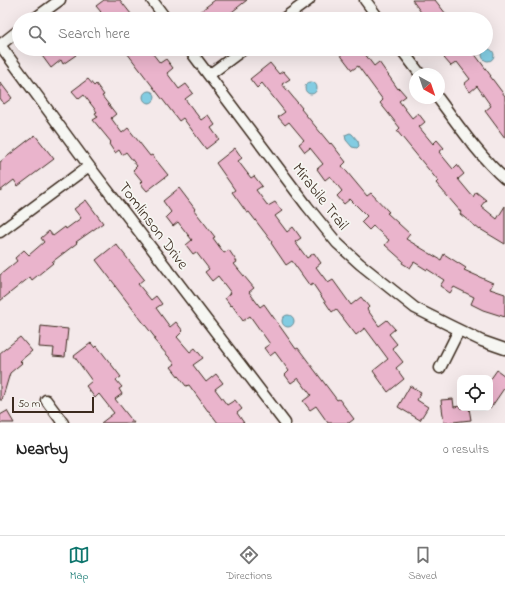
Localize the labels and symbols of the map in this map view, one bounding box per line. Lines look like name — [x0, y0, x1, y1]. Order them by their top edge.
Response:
north arrow — [409, 68, 445, 104]
street label: Mirabile Trail — [286, 158, 354, 236]
street label: Tomlinson Drive — [112, 177, 195, 276]
scale bar — [12, 395, 94, 414]

